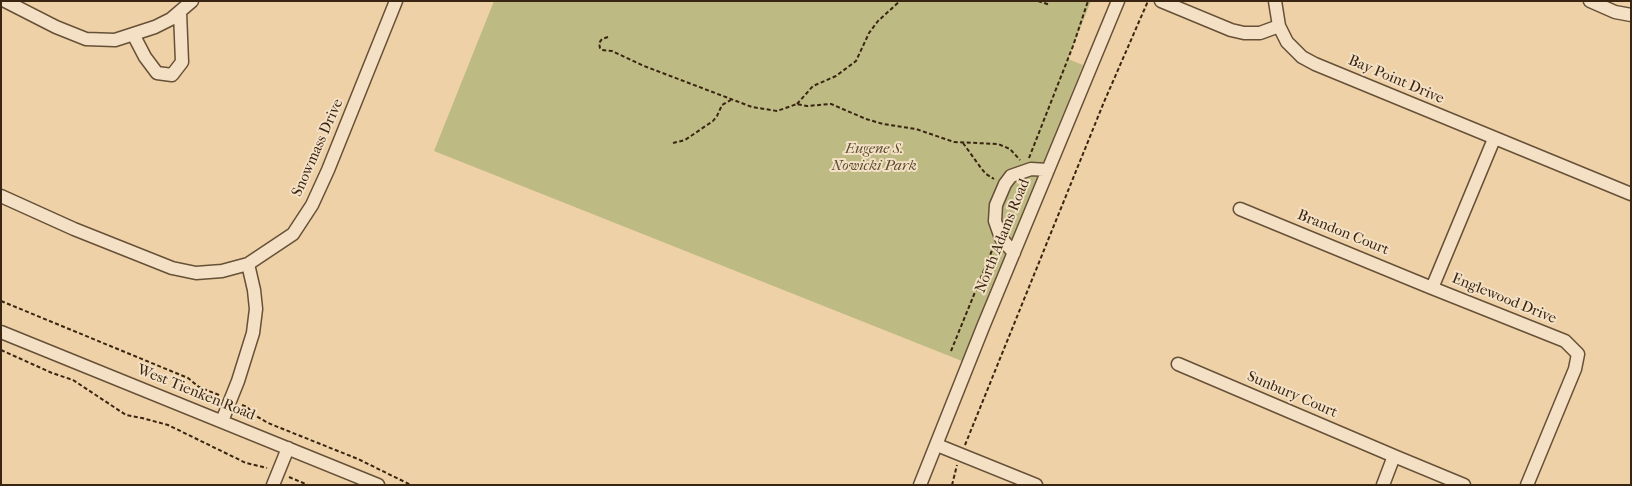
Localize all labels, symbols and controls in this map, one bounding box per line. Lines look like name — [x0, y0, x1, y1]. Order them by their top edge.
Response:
street label: Bay Point Drive — [1345, 52, 1447, 108]
street label: Snowmass Drive — [288, 96, 348, 200]
park label: Eugene S. Nowicki Park — [831, 140, 917, 175]
street label: North Adams Road — [972, 176, 1034, 296]
street label: Brandon Court — [1295, 206, 1391, 260]
street label: Englewood Drive — [1449, 270, 1559, 328]
street label: West Tienken Road — [134, 361, 258, 425]
street label: Sunbury Court — [1244, 368, 1340, 422]

